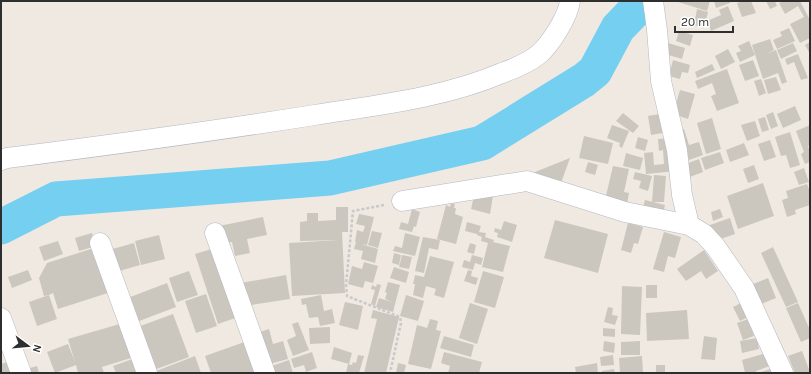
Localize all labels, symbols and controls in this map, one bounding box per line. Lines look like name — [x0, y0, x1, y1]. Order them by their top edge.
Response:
scale bar — [675, 8, 733, 34]
text: 20 m — [681, 15, 709, 29]
north arrow — [8, 326, 48, 366]
text: N — [30, 343, 44, 354]

